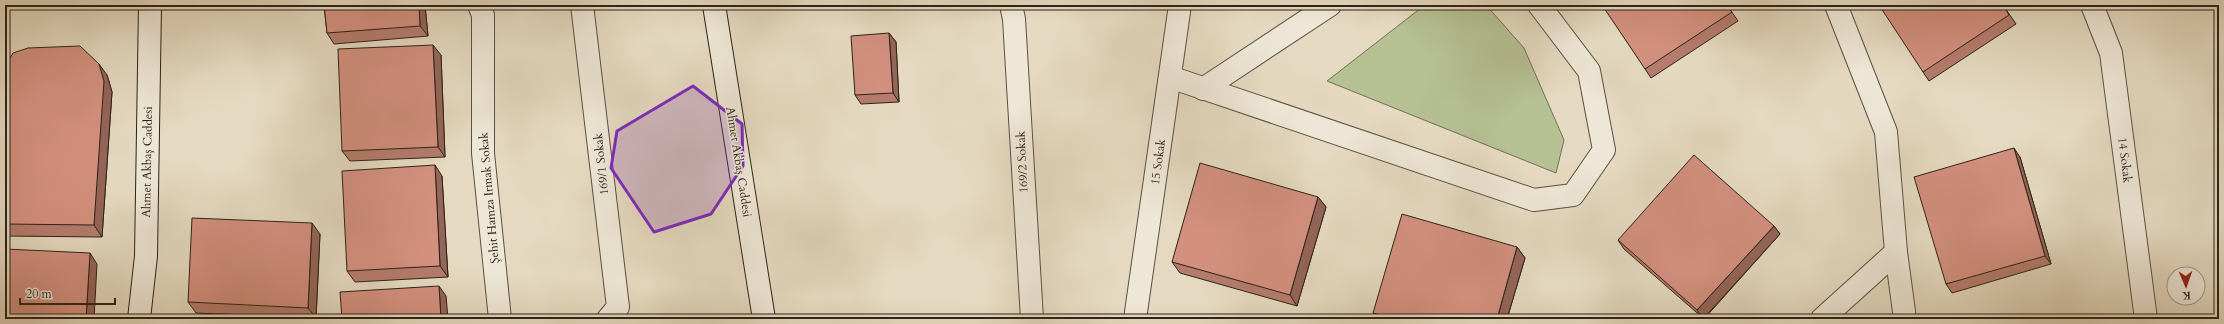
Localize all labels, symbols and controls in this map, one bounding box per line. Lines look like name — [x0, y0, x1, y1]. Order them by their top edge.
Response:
street label: Ahmet Akbaş Caddesi — [138, 105, 156, 218]
street label: Ahmet Akbaş Caddesi — [722, 106, 756, 219]
street label: 169/2 Sokak — [1012, 130, 1032, 193]
street label: Şehit Hamza Irmak Sokak — [475, 131, 503, 264]
street label: 169/1 Sokak — [590, 132, 612, 196]
street label: 14 Sokak — [2114, 136, 2136, 184]
street label: 15 Sokak — [1147, 138, 1169, 186]
north arrow — [2166, 266, 2206, 306]
scale bar — [20, 280, 115, 306]
text: 20 m — [26, 286, 53, 302]
text: K — [2182, 288, 2191, 303]

